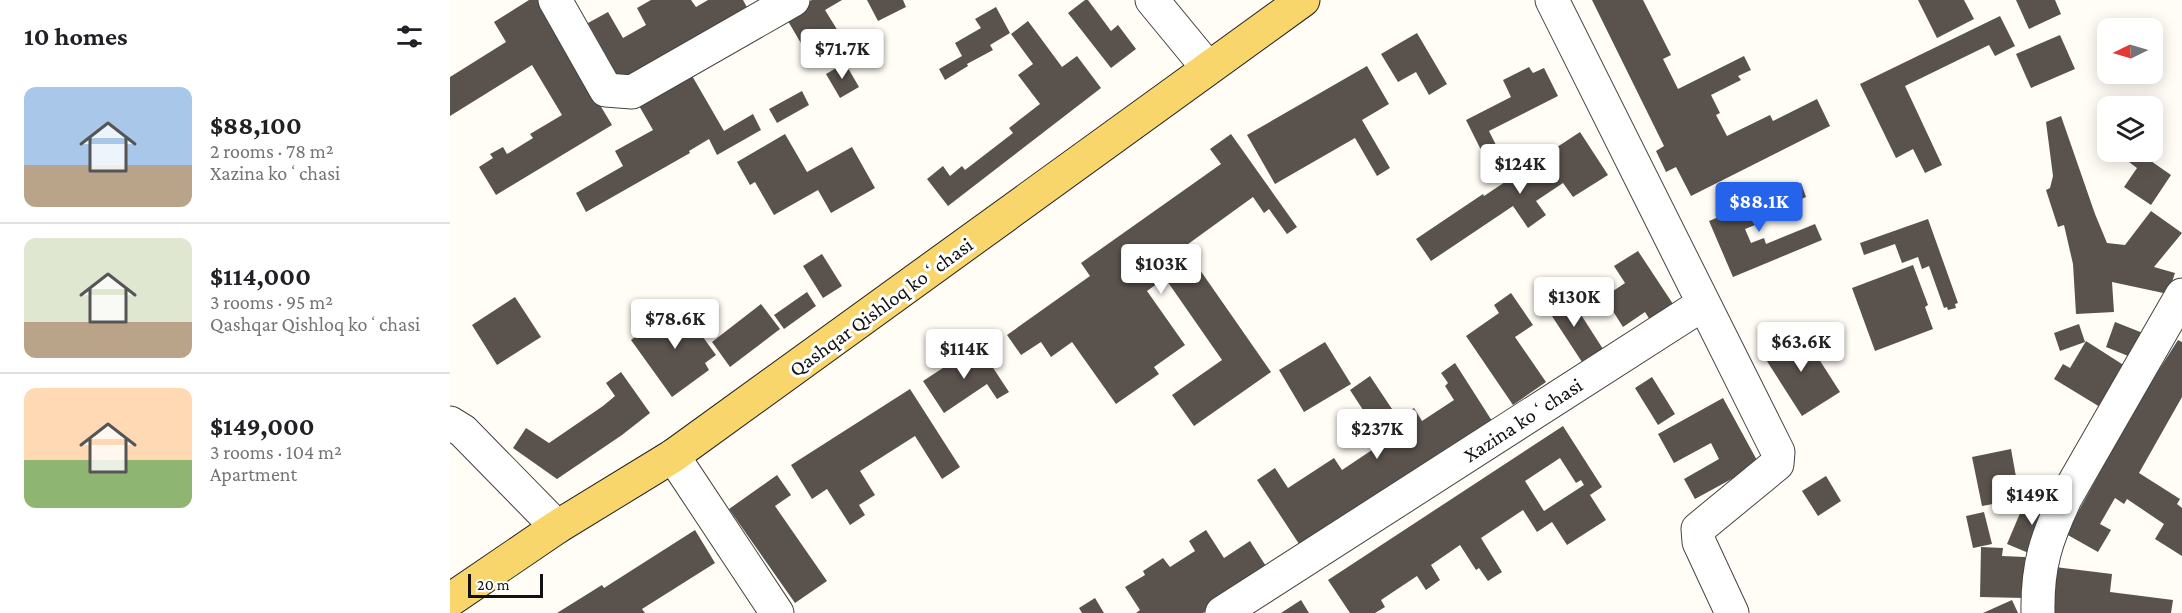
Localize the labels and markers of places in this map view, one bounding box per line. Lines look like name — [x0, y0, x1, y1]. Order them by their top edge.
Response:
pin: $71.7K — [793, 29, 891, 80]
pin: $124K — [1478, 144, 1562, 195]
pin: $88.1K — [1710, 182, 1808, 233]
pin: $103K — [1119, 244, 1203, 295]
pin: $130K — [1532, 277, 1616, 328]
pin: $78.6K — [626, 299, 724, 350]
pin: $63.6K — [1752, 322, 1850, 373]
pin: $114K — [922, 329, 1006, 380]
pin: $237K — [1335, 409, 1419, 460]
pin: $149K — [1990, 475, 2074, 526]

